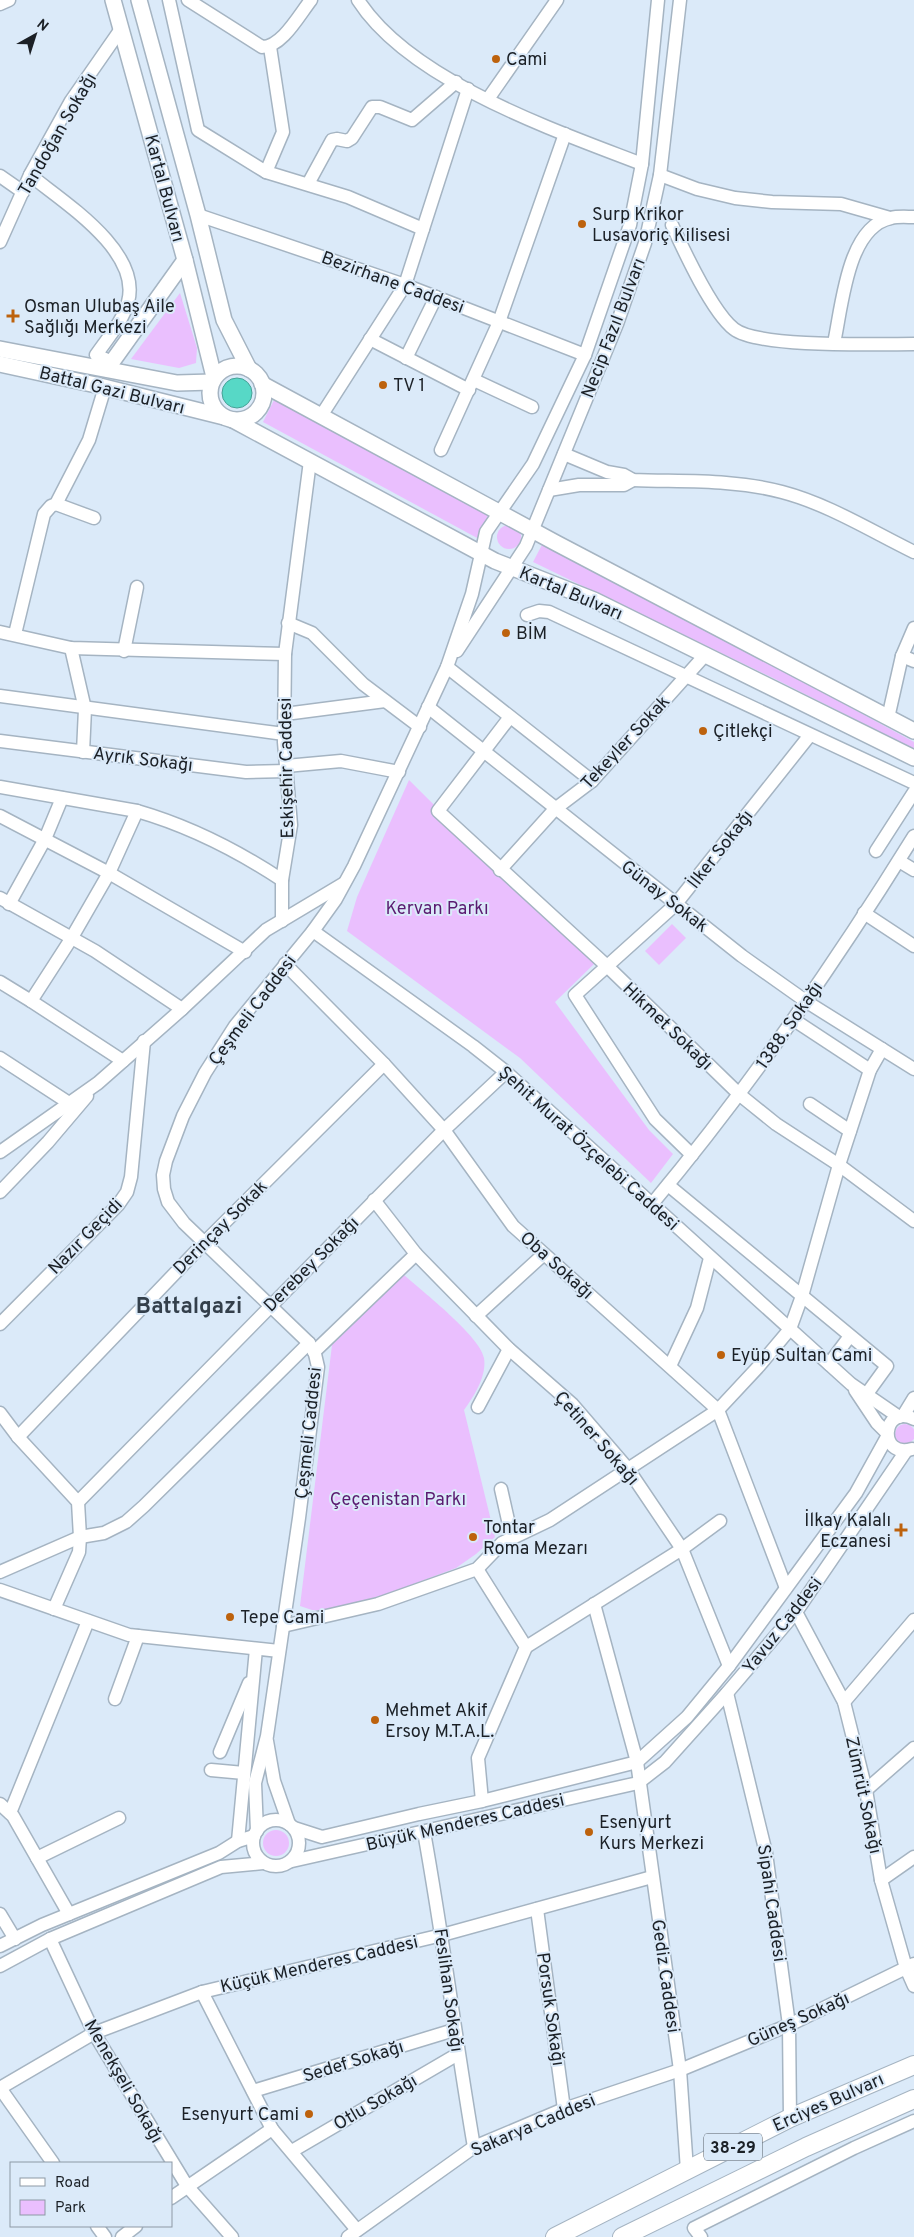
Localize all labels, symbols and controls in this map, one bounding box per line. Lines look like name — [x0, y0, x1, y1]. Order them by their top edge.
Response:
north arrow — [10, 10, 60, 60]
text: N — [33, 16, 51, 36]
place label: Cami — [506, 49, 547, 72]
marker: Cami — [490, 53, 502, 65]
street label: Tandoğan Sokağı — [14, 69, 103, 200]
street label: Kartal Bulvarı — [138, 132, 189, 245]
place label: Surp Krikor Lusavoriç Kilisesi — [592, 204, 730, 248]
marker: Surp Krikor Lusavoriç Kilisesi — [576, 218, 588, 230]
street label: Bezirhane Caddesi — [318, 247, 467, 320]
street label: Necip Fazıl Bulvarı — [577, 255, 652, 402]
place label: Osman Ulubaş Aile Sağlığı Merkezi — [24, 296, 175, 340]
marker: Osman Ulubaş Aile Sağlığı Merkezi — [6, 309, 20, 323]
street label: Battal Gazi Bulvarı — [36, 362, 187, 421]
place label: TV 1 — [393, 375, 425, 398]
marker: TV 1 — [377, 379, 389, 391]
street label: Kartal Bulvarı — [515, 562, 626, 627]
place label: BİM — [516, 621, 547, 646]
marker: BİM — [500, 627, 512, 639]
street label: Tekeyler Sokak — [576, 691, 676, 795]
street label: Eskişehir Caddesi — [275, 697, 300, 839]
place label: Çitlekçi — [713, 721, 773, 744]
marker: Çitlekçi — [697, 725, 709, 737]
street label: Ayrık Sokağı — [92, 743, 194, 778]
street label: İlker Sokağı — [682, 805, 759, 894]
street label: Günay Sokak — [616, 856, 712, 938]
park label: Kervan Parkı — [385, 898, 489, 921]
street label: Çeşmeli Caddesi — [204, 951, 302, 1071]
street label: Hikmet Sokağı — [617, 978, 717, 1076]
street label: 1388. Sokağı — [752, 978, 829, 1074]
street label: Şehit Murat Özçelebi Caddesi — [493, 1060, 685, 1236]
street label: Derinçay Sokak — [169, 1176, 273, 1280]
street label: Nazır Geçidi — [44, 1194, 128, 1280]
street label: Derebey Sokağı — [259, 1212, 365, 1318]
street label: Oba Sokağı — [514, 1227, 598, 1305]
district label: Battalgazi — [136, 1294, 242, 1321]
place label: Eyüp Sultan Cami — [731, 1345, 872, 1368]
marker: Eyüp Sultan Cami — [715, 1349, 727, 1361]
street label: Çeşmeli Caddesi — [291, 1366, 328, 1500]
street label: Çetiner Sokağı — [549, 1387, 643, 1491]
park label: Çeçenistan Parkı — [330, 1489, 466, 1512]
place label: İlkay Kalalı Eczanesi — [804, 1508, 891, 1554]
place label: Tontar Roma Mezarı — [483, 1517, 588, 1561]
marker: İlkay Kalalı Eczanesi — [895, 1524, 907, 1536]
marker: Tontar Roma Mezarı — [467, 1531, 479, 1543]
street label: Yavuz Caddesi — [738, 1573, 828, 1679]
place label: Tepe Cami — [240, 1607, 324, 1630]
marker: Tepe Cami — [224, 1611, 236, 1623]
place label: Mehmet Akif Ersoy M.T.A.L. — [385, 1700, 494, 1744]
marker: Mehmet Akif Ersoy M.T.A.L. — [369, 1714, 381, 1726]
street label: Zümrüt Sokağı — [839, 1734, 886, 1856]
street label: Büyük Menderes Caddesi — [364, 1789, 567, 1858]
place label: Esenyurt Kurs Merkezi — [599, 1812, 704, 1856]
marker: Esenyurt Kurs Merkezi — [583, 1826, 595, 1838]
street label: Sipahi Caddesi — [751, 1843, 790, 1963]
street label: Gediz Caddesi — [645, 1918, 684, 2035]
street label: Feslihan Sokağı — [427, 1927, 468, 2053]
street label: Küçük Menderes Caddesi — [218, 1932, 420, 1999]
street label: Porsuk Sokağı — [530, 1951, 569, 2068]
street label: Güneş Sokağı — [744, 1988, 853, 2053]
street label: Menekşeli Sokağı — [78, 2016, 167, 2148]
street label: Sedef Sokağı — [300, 2036, 407, 2089]
street label: Erciyes Bulvarı — [770, 2069, 888, 2138]
street label: Otlu Sokağı — [330, 2070, 422, 2136]
street label: Sakarya Caddesi — [468, 2090, 599, 2163]
place label: Esenyurt Cami — [181, 2104, 299, 2127]
marker: Esenyurt Cami — [303, 2108, 315, 2120]
road number: 38-29 — [704, 2134, 762, 2160]
legend — [10, 2162, 172, 2227]
text: Road — [55, 2174, 90, 2193]
text: Park — [55, 2199, 86, 2218]

